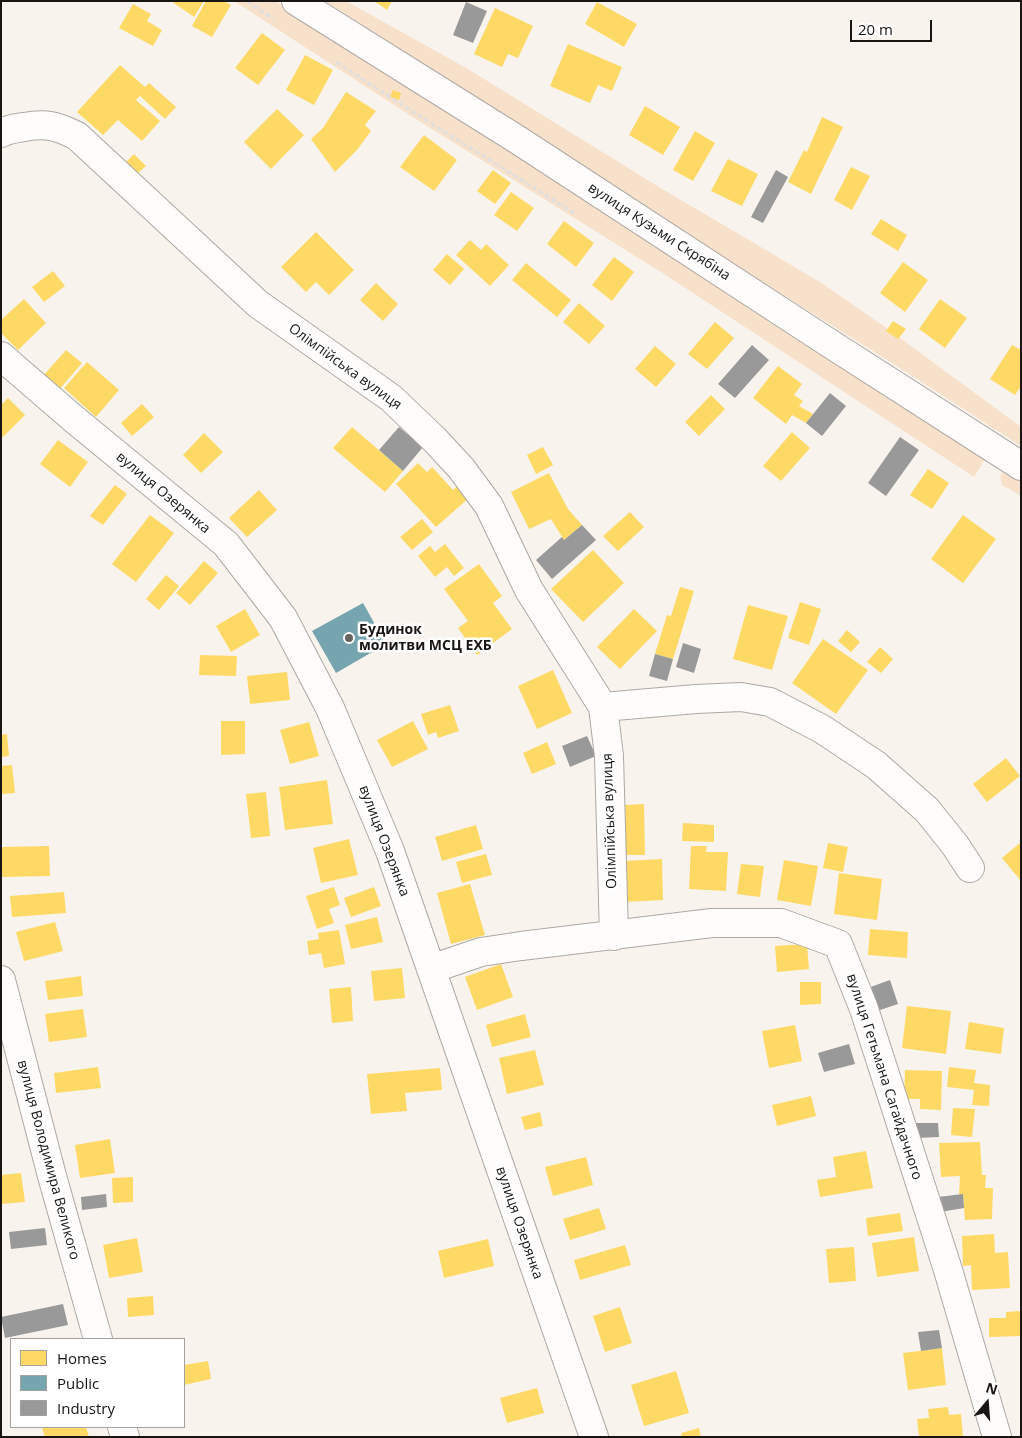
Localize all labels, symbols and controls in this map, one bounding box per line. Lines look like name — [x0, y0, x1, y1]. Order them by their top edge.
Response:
scale bar — [852, 10, 934, 42]
text: 20 m — [858, 19, 893, 39]
street label: вулиця Кузьми Скрябіна — [585, 180, 733, 284]
street label: Олімпійська вулиця — [285, 320, 405, 414]
street label: вулиця Озерянка — [112, 449, 214, 537]
place label: Будинок молитви МСЦ ЕХБ — [359, 622, 492, 654]
marker: Будинок молитви МСЦ ЕХБ — [343, 632, 355, 644]
street label: Олімпійська вулиця — [599, 753, 621, 889]
street label: вулиця Озерянка — [355, 783, 413, 899]
street label: вулиця Гетьмана Сагайдачного — [843, 972, 925, 1182]
street label: вулиця Володимира Великого — [13, 1058, 83, 1262]
street label: вулиця Озерянка — [492, 1165, 546, 1281]
legend — [10, 1338, 185, 1428]
text: Homes — [57, 1348, 107, 1368]
text: Public — [57, 1373, 99, 1393]
text: N — [983, 1377, 1000, 1399]
north arrow — [962, 1378, 1012, 1428]
text: Industry — [57, 1398, 115, 1418]

